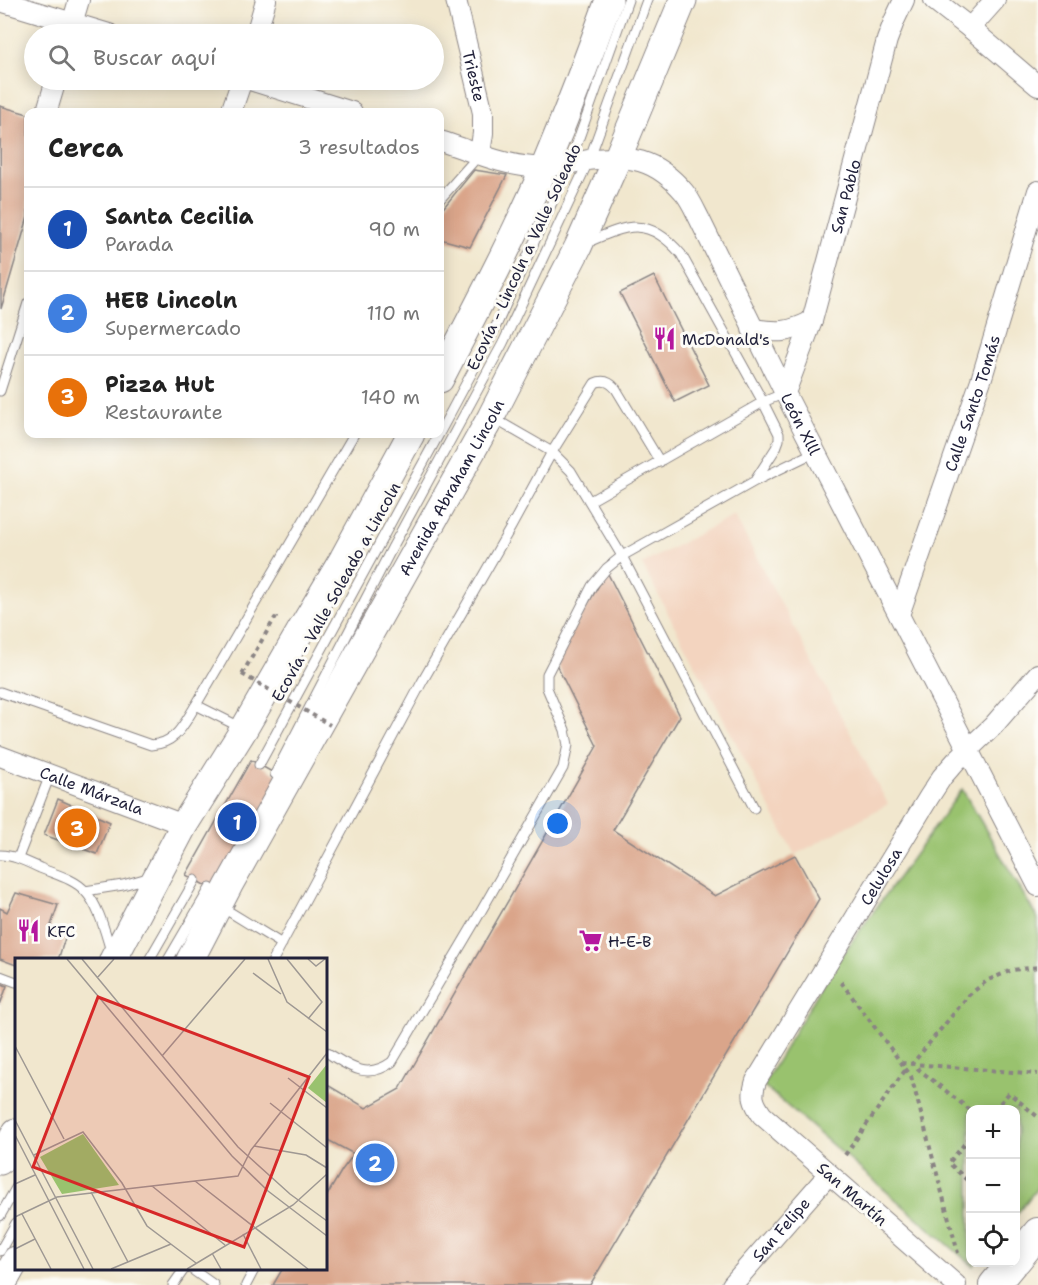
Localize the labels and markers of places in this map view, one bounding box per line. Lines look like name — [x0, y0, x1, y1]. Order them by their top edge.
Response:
restaurant icon: McDonald's — [651, 326, 677, 352]
place label: McDonald's — [682, 329, 770, 350]
pin: 1 — [218, 800, 256, 844]
pin: 3 — [58, 806, 97, 850]
restaurant icon: KFC — [16, 918, 42, 944]
place label: KFC — [47, 921, 76, 942]
supermarket icon: H-E-B — [577, 928, 603, 954]
place label: H-E-B — [608, 931, 651, 952]
pin: 2 — [356, 1140, 394, 1186]

